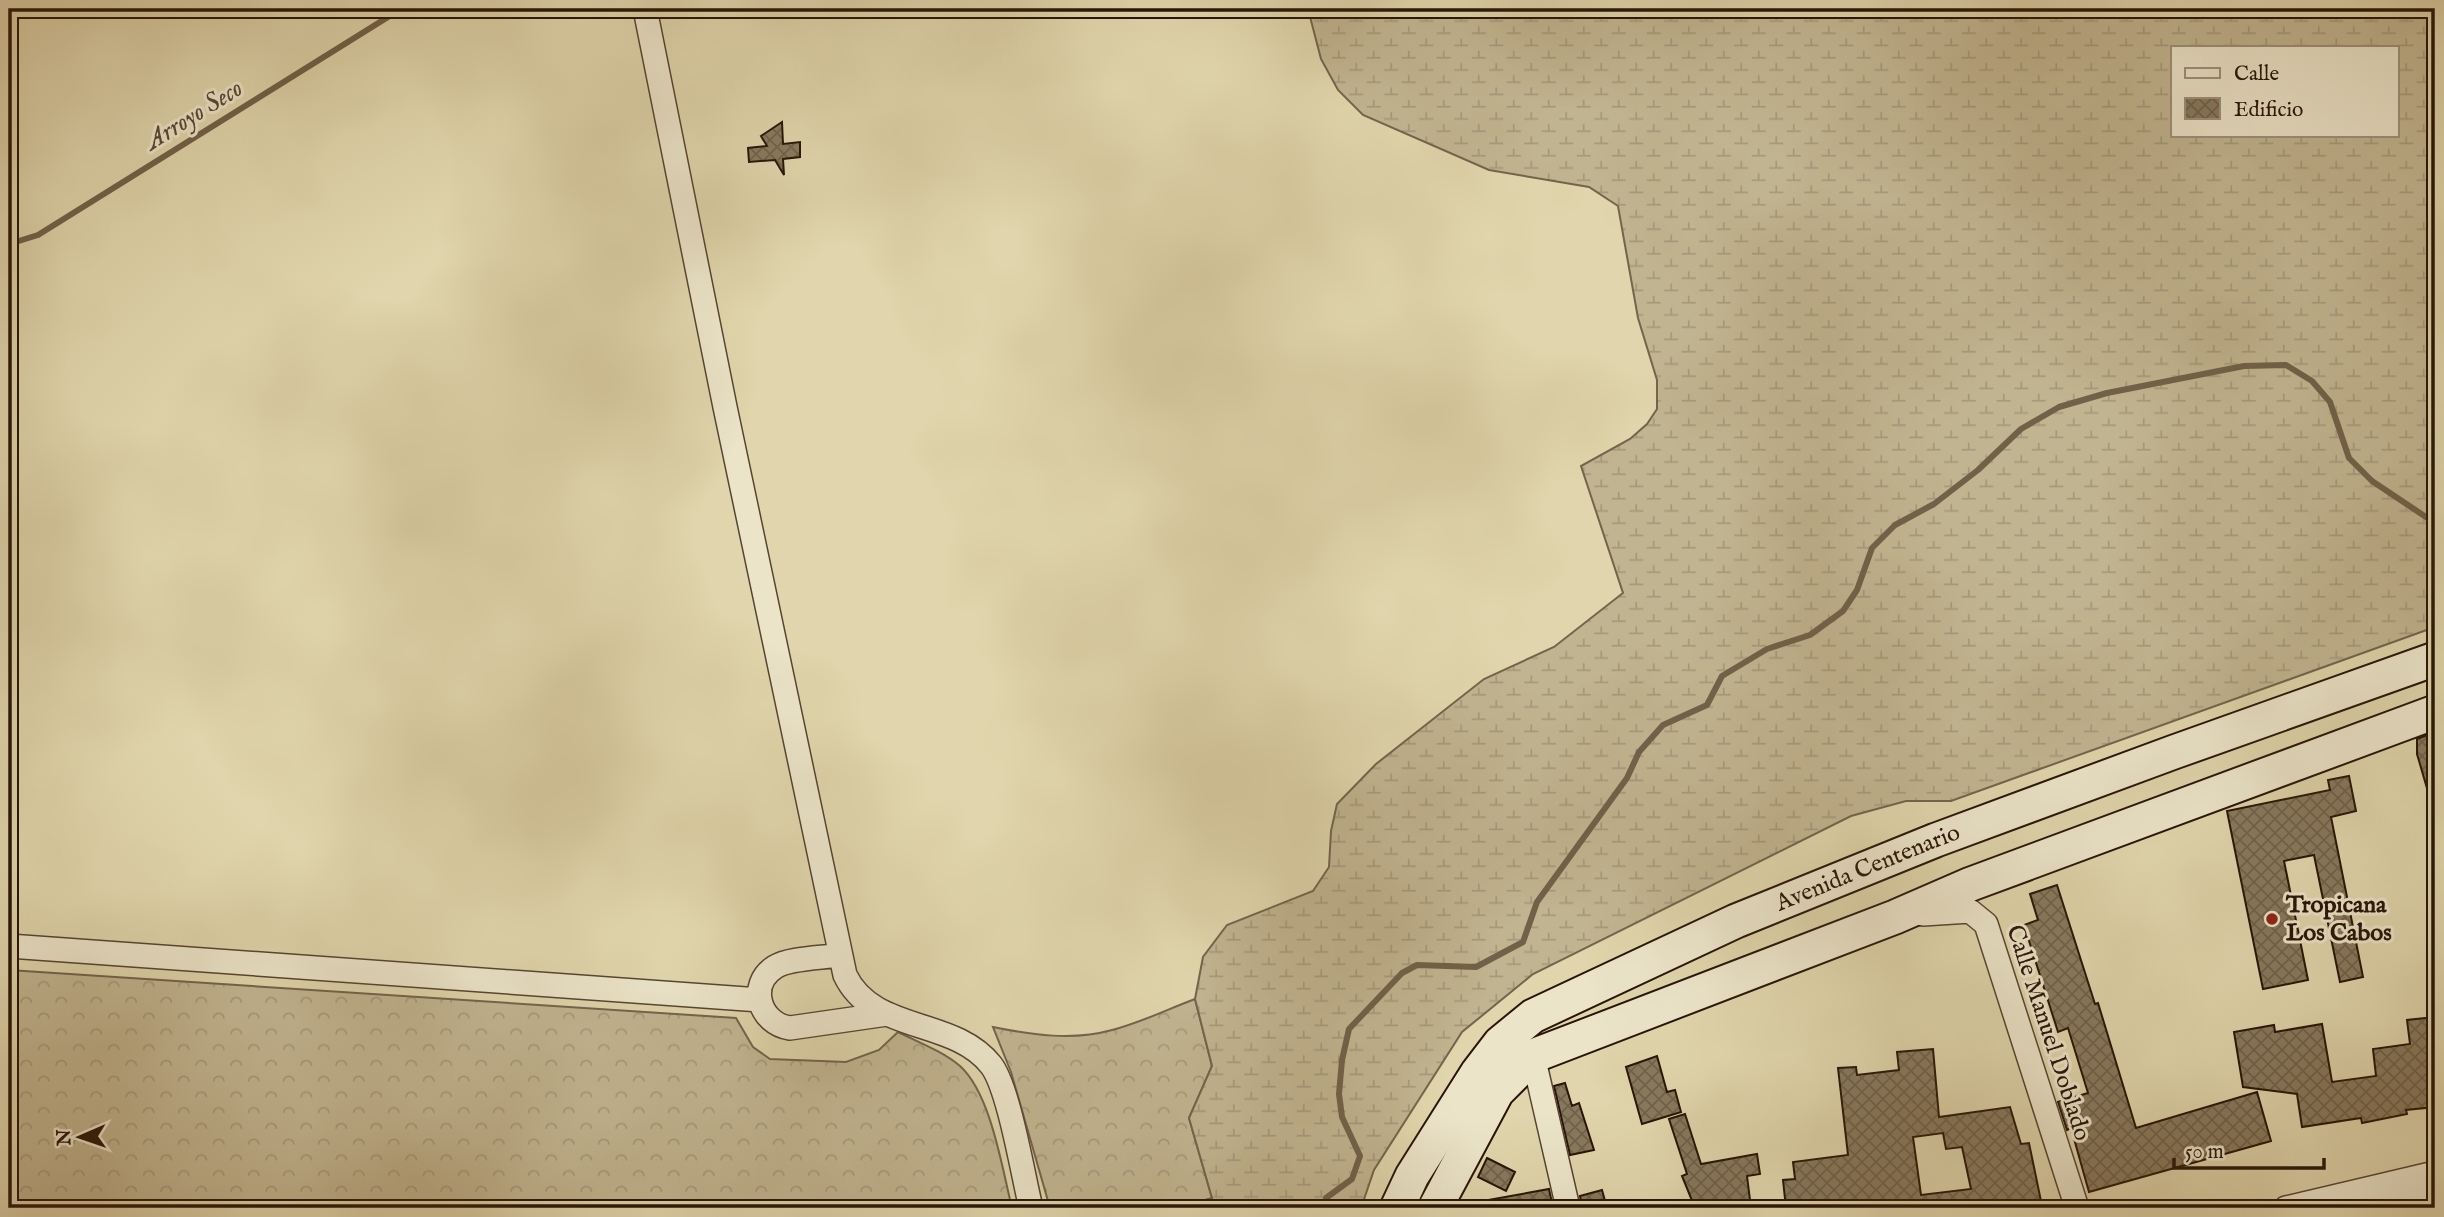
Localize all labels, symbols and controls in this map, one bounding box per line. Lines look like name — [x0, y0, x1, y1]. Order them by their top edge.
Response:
legend — [2171, 46, 2398, 136]
text: Calle — [2234, 61, 2279, 88]
water label: Arroyo Seco — [136, 72, 249, 160]
text: Edificio — [2234, 97, 2303, 124]
street label: Avenida Centenario — [1770, 817, 1965, 919]
place label: Tropicana Los Cabos — [2285, 890, 2392, 949]
marker: Tropicana Los Cabos — [2264, 911, 2280, 927]
street label: Calle Manuel Doblado — [1998, 921, 2098, 1145]
north arrow — [46, 1102, 116, 1172]
scale bar — [2174, 1126, 2325, 1170]
text: N — [53, 1128, 77, 1147]
text: 50 m — [2185, 1139, 2224, 1166]

